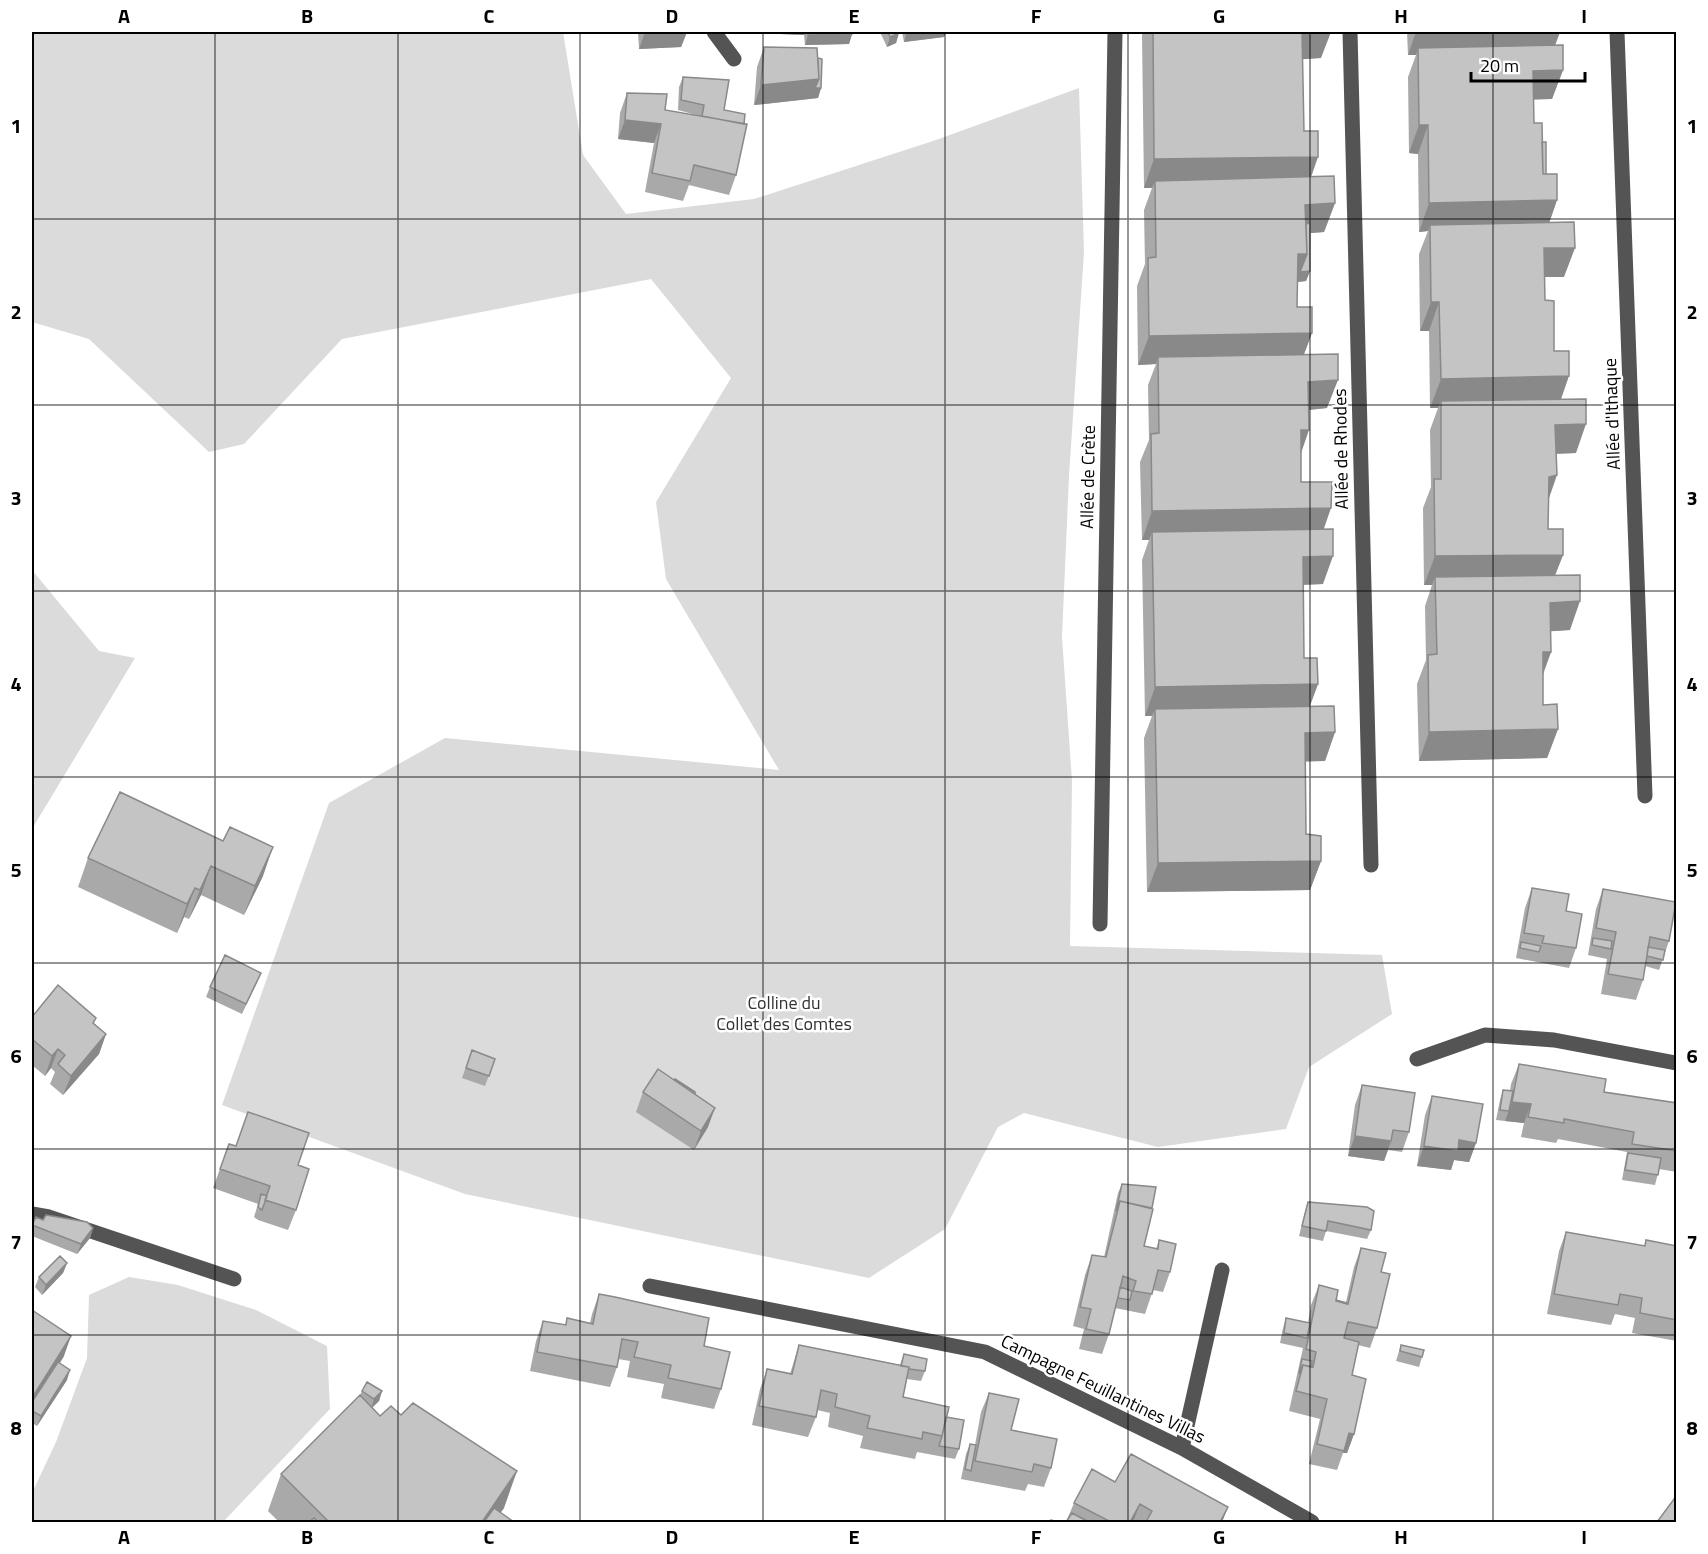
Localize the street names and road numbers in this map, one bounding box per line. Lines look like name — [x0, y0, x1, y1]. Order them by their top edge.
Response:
street label: Allée d'Ithaque — [1596, 358, 1627, 470]
street label: Allée de Rhodes — [1326, 388, 1355, 510]
street label: Allée de Crète — [1073, 425, 1102, 529]
street label: Campagne Feuillantines Villas — [996, 1327, 1210, 1450]

